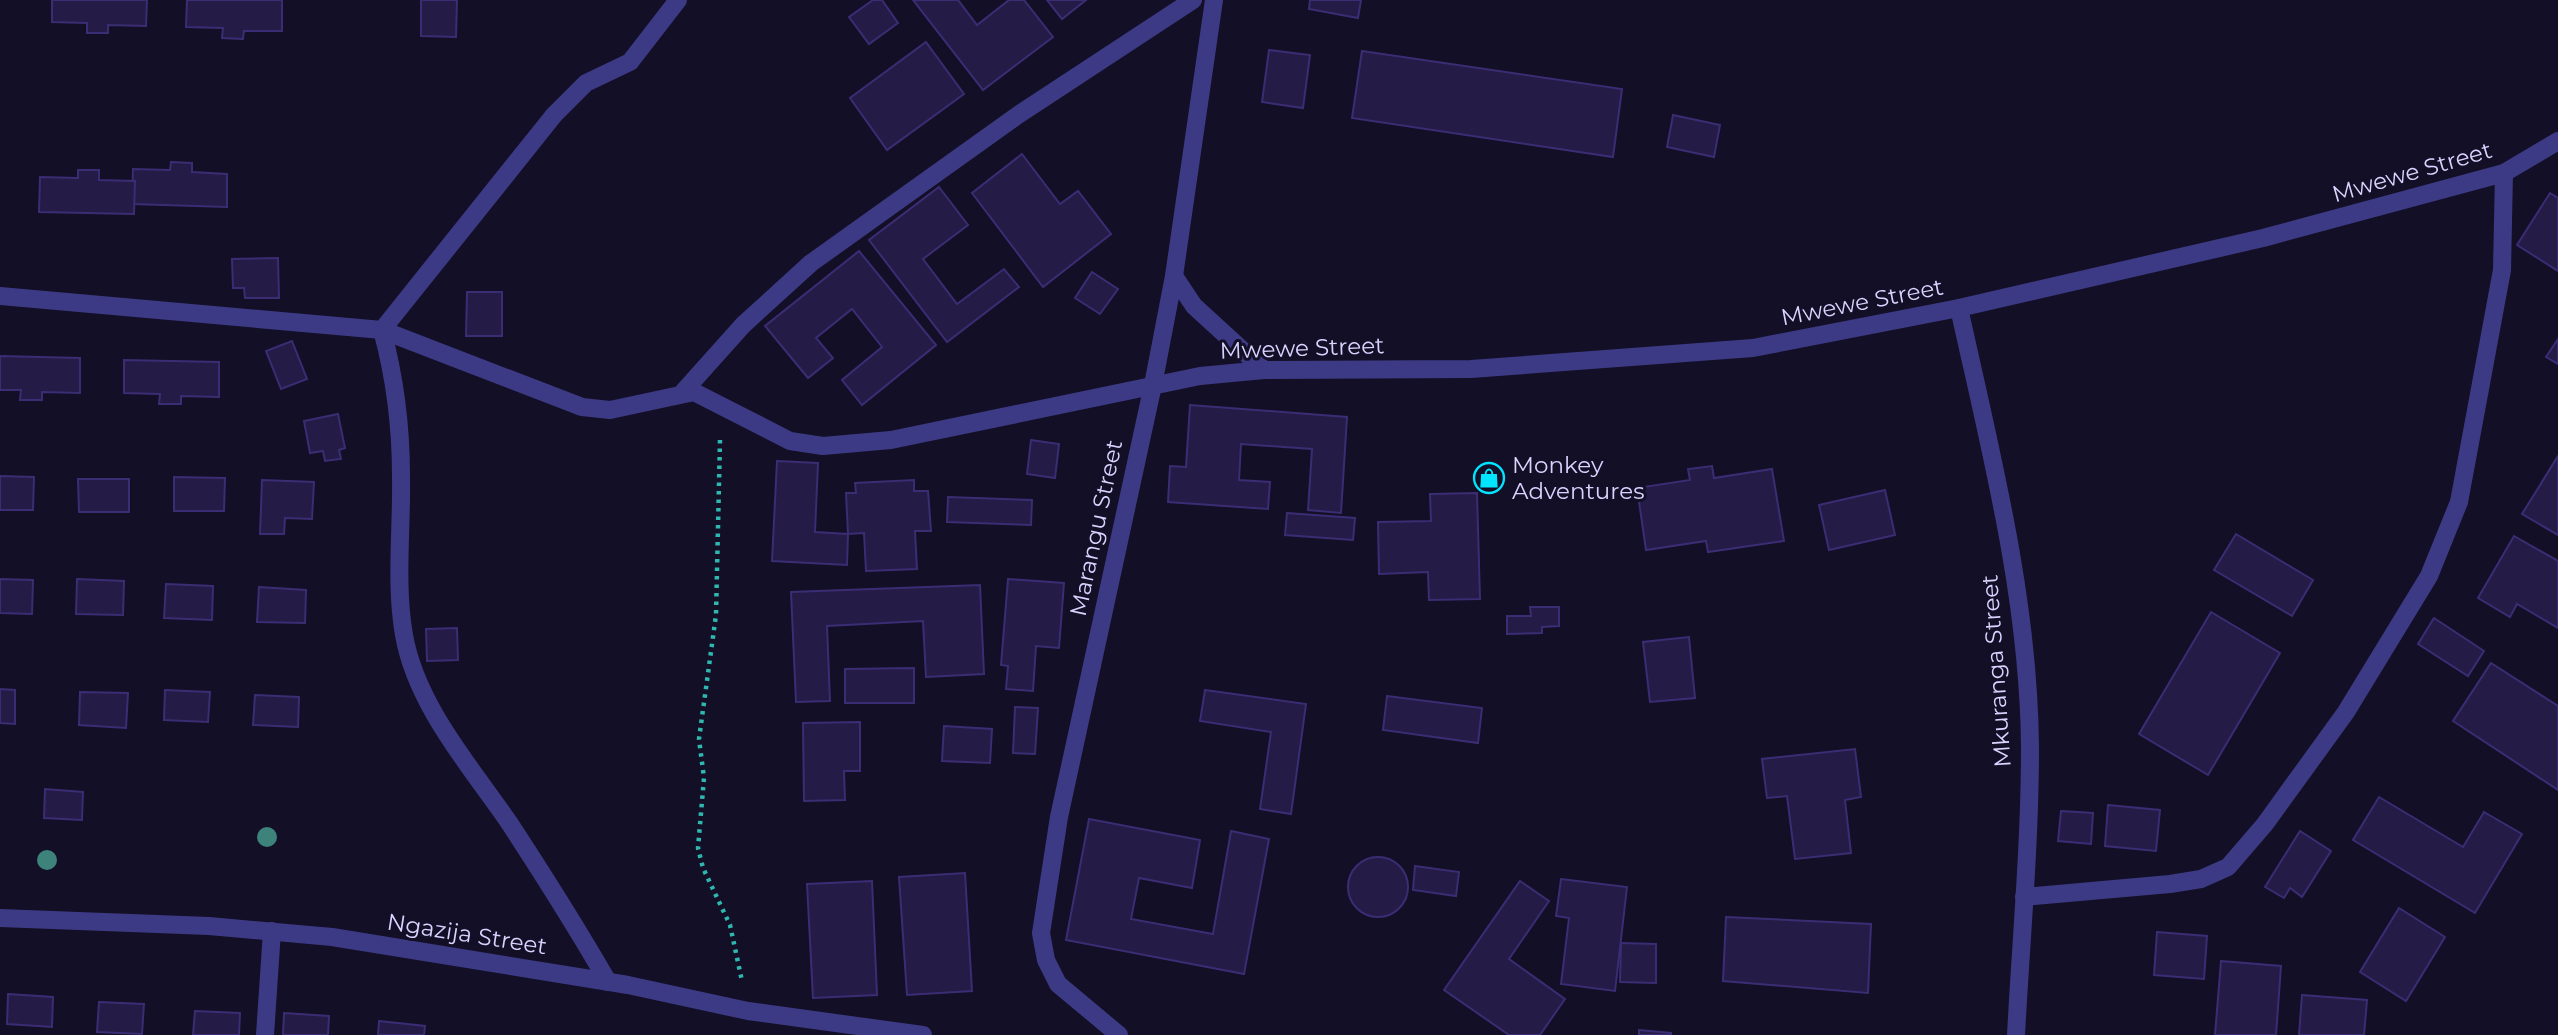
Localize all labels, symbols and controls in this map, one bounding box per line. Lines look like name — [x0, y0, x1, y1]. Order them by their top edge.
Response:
street label: Mwewe Street — [2329, 136, 2495, 208]
street label: Mwewe Street — [1778, 273, 1946, 331]
street label: Mwewe Street — [1219, 331, 1385, 365]
street label: Marangu Street — [1064, 437, 1128, 619]
place label: Monkey Adventures — [1512, 451, 1644, 505]
shop icon: Monkey Adventures — [1472, 461, 1506, 495]
street label: Mkuranga Street — [1975, 574, 2017, 768]
street label: Ngazija Street — [385, 908, 549, 960]

